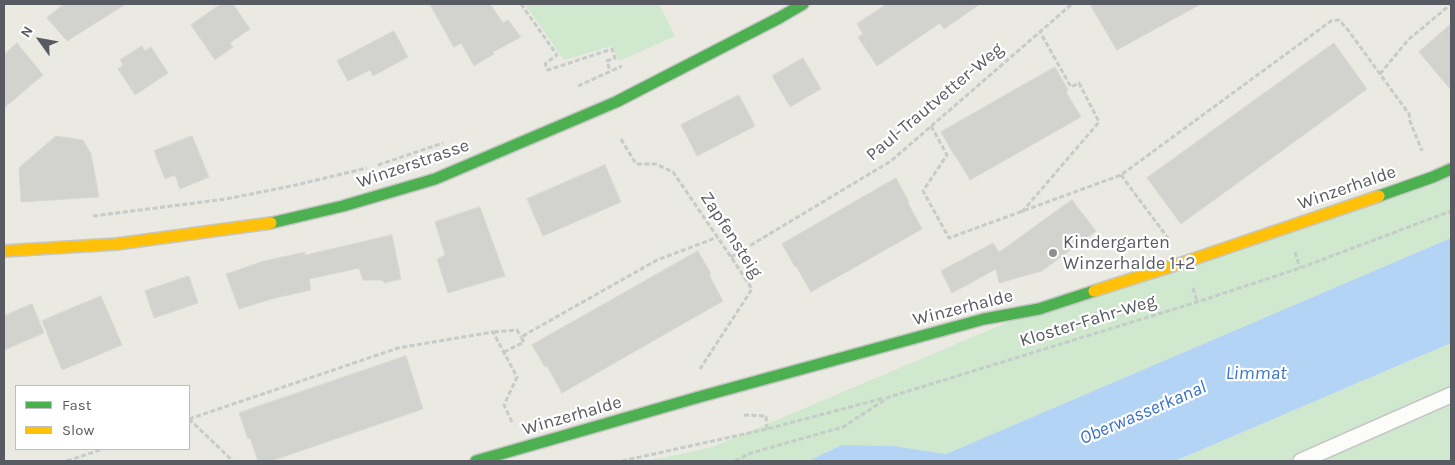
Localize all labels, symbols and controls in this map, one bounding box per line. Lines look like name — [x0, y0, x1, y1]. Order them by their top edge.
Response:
north arrow — [15, 15, 65, 65]
text: N — [17, 23, 37, 41]
street label: Paul-Trautvetter-Weg — [862, 38, 1008, 166]
street label: Winzerstrasse — [354, 135, 472, 193]
street label: Winzerhalde — [1295, 161, 1399, 215]
street label: Zapfensteig — [695, 188, 767, 282]
place label: Kindergarten Winzerhalde 1+2 — [1063, 232, 1195, 274]
marker: Kindergarten Winzerhalde 1+2 — [1047, 247, 1059, 259]
street label: Winzerhalde — [911, 285, 1015, 331]
street label: Kloster-Fahr-Weg — [1017, 290, 1159, 352]
water label: Limmat — [1225, 363, 1287, 385]
water label: Oberwasserkanal — [1076, 376, 1210, 450]
legend — [15, 385, 190, 450]
street label: Winzerhalde — [520, 392, 624, 440]
text: Fast — [62, 396, 91, 414]
text: Slow — [62, 421, 94, 439]

